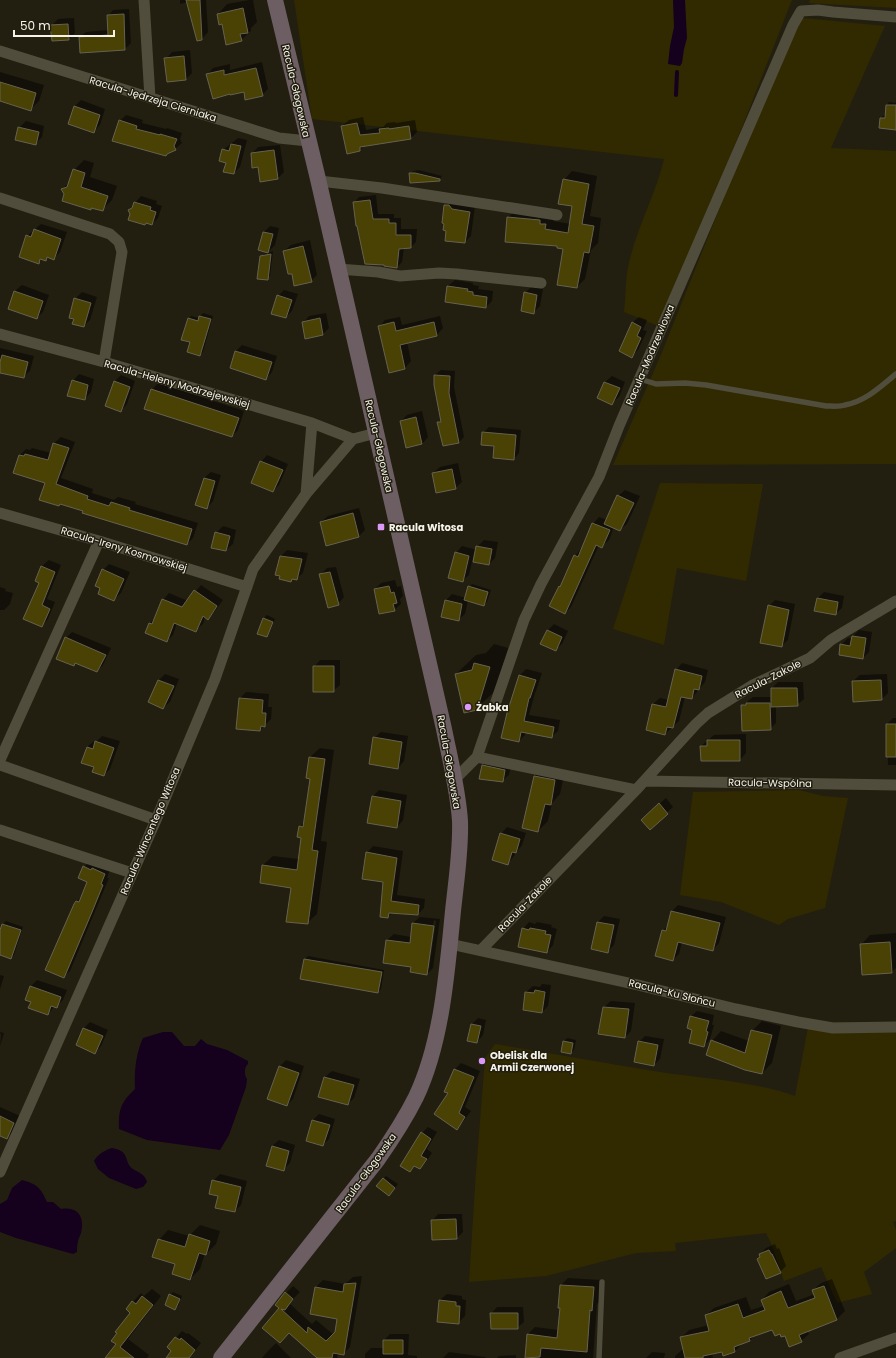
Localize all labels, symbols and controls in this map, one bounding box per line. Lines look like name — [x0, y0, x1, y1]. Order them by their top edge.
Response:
scale bar — [14, 12, 114, 38]
text: 50 m — [20, 17, 51, 34]
street label: Racula-Głogowska — [278, 43, 314, 139]
street label: Racula-Jędrzeja Cierniaka — [88, 72, 218, 126]
street label: Racula-Modrzewiowa — [622, 302, 678, 408]
street label: Racula-Heleny Modrzejewskiej — [102, 356, 252, 412]
street label: Racula-Głogowska — [361, 398, 397, 494]
place label: Racula Witosa — [389, 520, 463, 535]
marker: Racula Witosa — [376, 522, 386, 532]
street label: Racula-Ireny Kosmowskiej — [59, 523, 189, 575]
street label: Racula-Zakole — [732, 656, 804, 702]
place label: Żabka — [476, 700, 509, 715]
marker: Żabka — [463, 702, 473, 712]
street label: Racula-Głogowska — [433, 714, 465, 810]
street label: Racula-Wincentego Witosa — [116, 765, 184, 897]
street label: Racula-Wspólna — [728, 775, 812, 791]
street label: Racula-Zakole — [494, 873, 556, 935]
street label: Racula-Ku Słońcu — [627, 975, 717, 1011]
place label: Obelisk dla Armii Czerwonej — [490, 1048, 574, 1075]
marker: Obelisk dla Armii Czerwonej — [477, 1056, 487, 1066]
street label: Racula-Głogowska — [332, 1130, 400, 1216]

